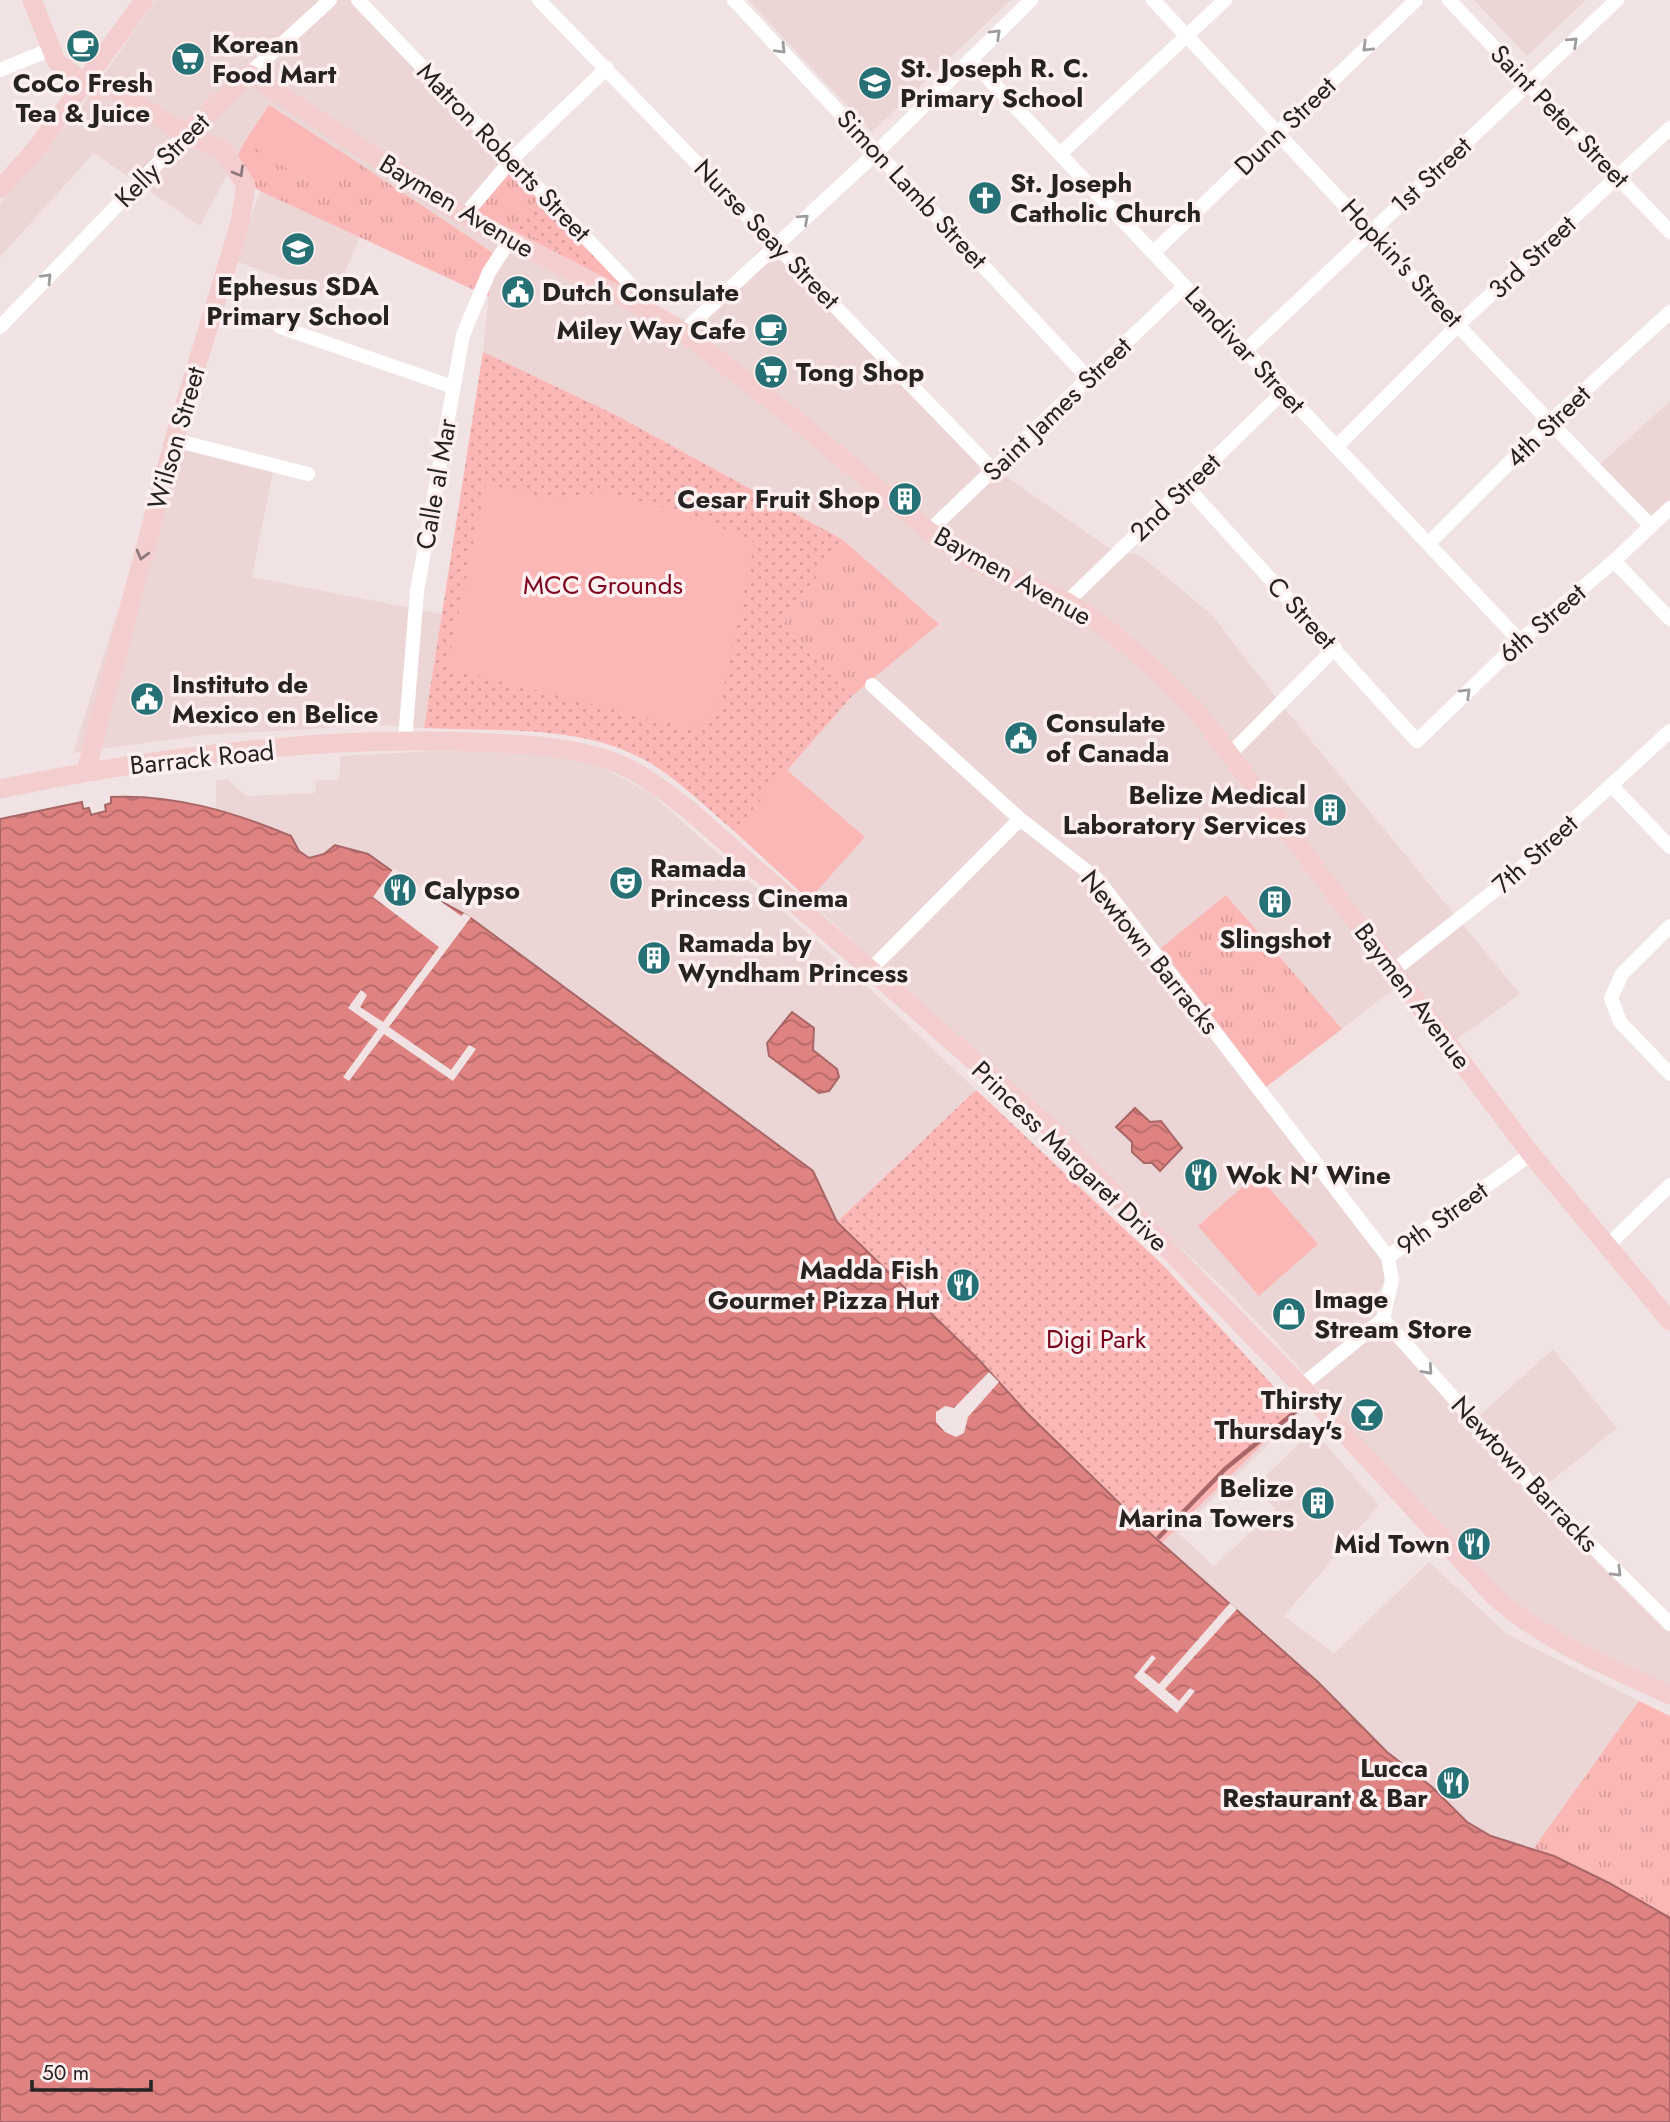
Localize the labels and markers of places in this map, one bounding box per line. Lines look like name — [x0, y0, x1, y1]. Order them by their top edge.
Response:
place label: Korean Food Mart — [212, 25, 337, 93]
cafe icon: CoCo Fresh Tea & Juice — [64, 27, 102, 65]
supermarket icon: Korean Food Mart — [169, 40, 207, 78]
place label: St. Joseph R. C. Primary School — [900, 49, 1089, 117]
place label: CoCo Fresh Tea & Juice — [13, 64, 153, 132]
school or university icon: St. Joseph R. C. Primary School — [856, 64, 894, 102]
place label: St. Joseph Catholic Church — [1010, 164, 1201, 232]
church icon: St. Joseph Catholic Church — [966, 179, 1004, 217]
school or university icon: Ephesus SDA Primary School — [279, 230, 317, 268]
place label: Ephesus SDA Primary School — [206, 267, 390, 335]
public building icon: Dutch Consulate — [499, 273, 537, 311]
place label: Dutch Consulate — [542, 273, 739, 311]
place label: Miley Way Cafe — [556, 311, 746, 349]
cafe icon: Miley Way Cafe — [752, 311, 790, 349]
supermarket icon: Tong Shop — [752, 353, 790, 391]
place label: Tong Shop — [796, 353, 924, 391]
place label: Cesar Fruit Shop — [677, 480, 880, 518]
building icon: Cesar Fruit Shop — [886, 480, 924, 518]
place label: Instituto de Mexico en Belice — [172, 665, 379, 733]
public building icon: Instituto de Mexico en Belice — [128, 680, 166, 718]
place label: Consulate of Canada — [1046, 704, 1169, 772]
public building icon: Consulate of Canada — [1002, 719, 1040, 757]
place label: Belize Medical Laboratory Services — [1063, 776, 1306, 844]
building icon: Belize Medical Laboratory Services — [1311, 791, 1349, 829]
place label: Ramada Princess Cinema — [650, 849, 848, 917]
theatre icon: Ramada Princess Cinema — [607, 864, 645, 902]
restaurant icon: Calypso — [381, 871, 419, 909]
place label: Calypso — [424, 871, 520, 909]
building icon: Slingshot — [1256, 883, 1294, 921]
place label: Slingshot — [1219, 920, 1331, 958]
place label: Ramada by Wyndham Princess — [678, 924, 908, 992]
building icon: Ramada by Wyndham Princess — [635, 939, 673, 977]
restaurant icon: Wok N' Wine — [1182, 1156, 1220, 1194]
place label: Wok N' Wine — [1226, 1156, 1391, 1194]
place label: Madda Fish Gourmet Pizza Hut — [708, 1251, 940, 1319]
restaurant icon: Madda Fish Gourmet Pizza Hut — [944, 1266, 982, 1304]
place label: Image Stream Store — [1314, 1280, 1472, 1348]
shop icon: Image Stream Store — [1270, 1295, 1308, 1333]
place label: Thirsty Thursday's — [1214, 1381, 1342, 1449]
bar icon: Thirsty Thursday's — [1348, 1396, 1386, 1434]
place label: Belize Marina Towers — [1118, 1469, 1294, 1537]
building icon: Belize Marina Towers — [1299, 1484, 1337, 1522]
place label: Mid Town — [1334, 1525, 1450, 1563]
restaurant icon: Mid Town — [1455, 1525, 1493, 1563]
place label: Lucca Restaurant & Bar — [1222, 1749, 1428, 1817]
restaurant icon: Lucca Restaurant & Bar — [1434, 1764, 1472, 1802]

